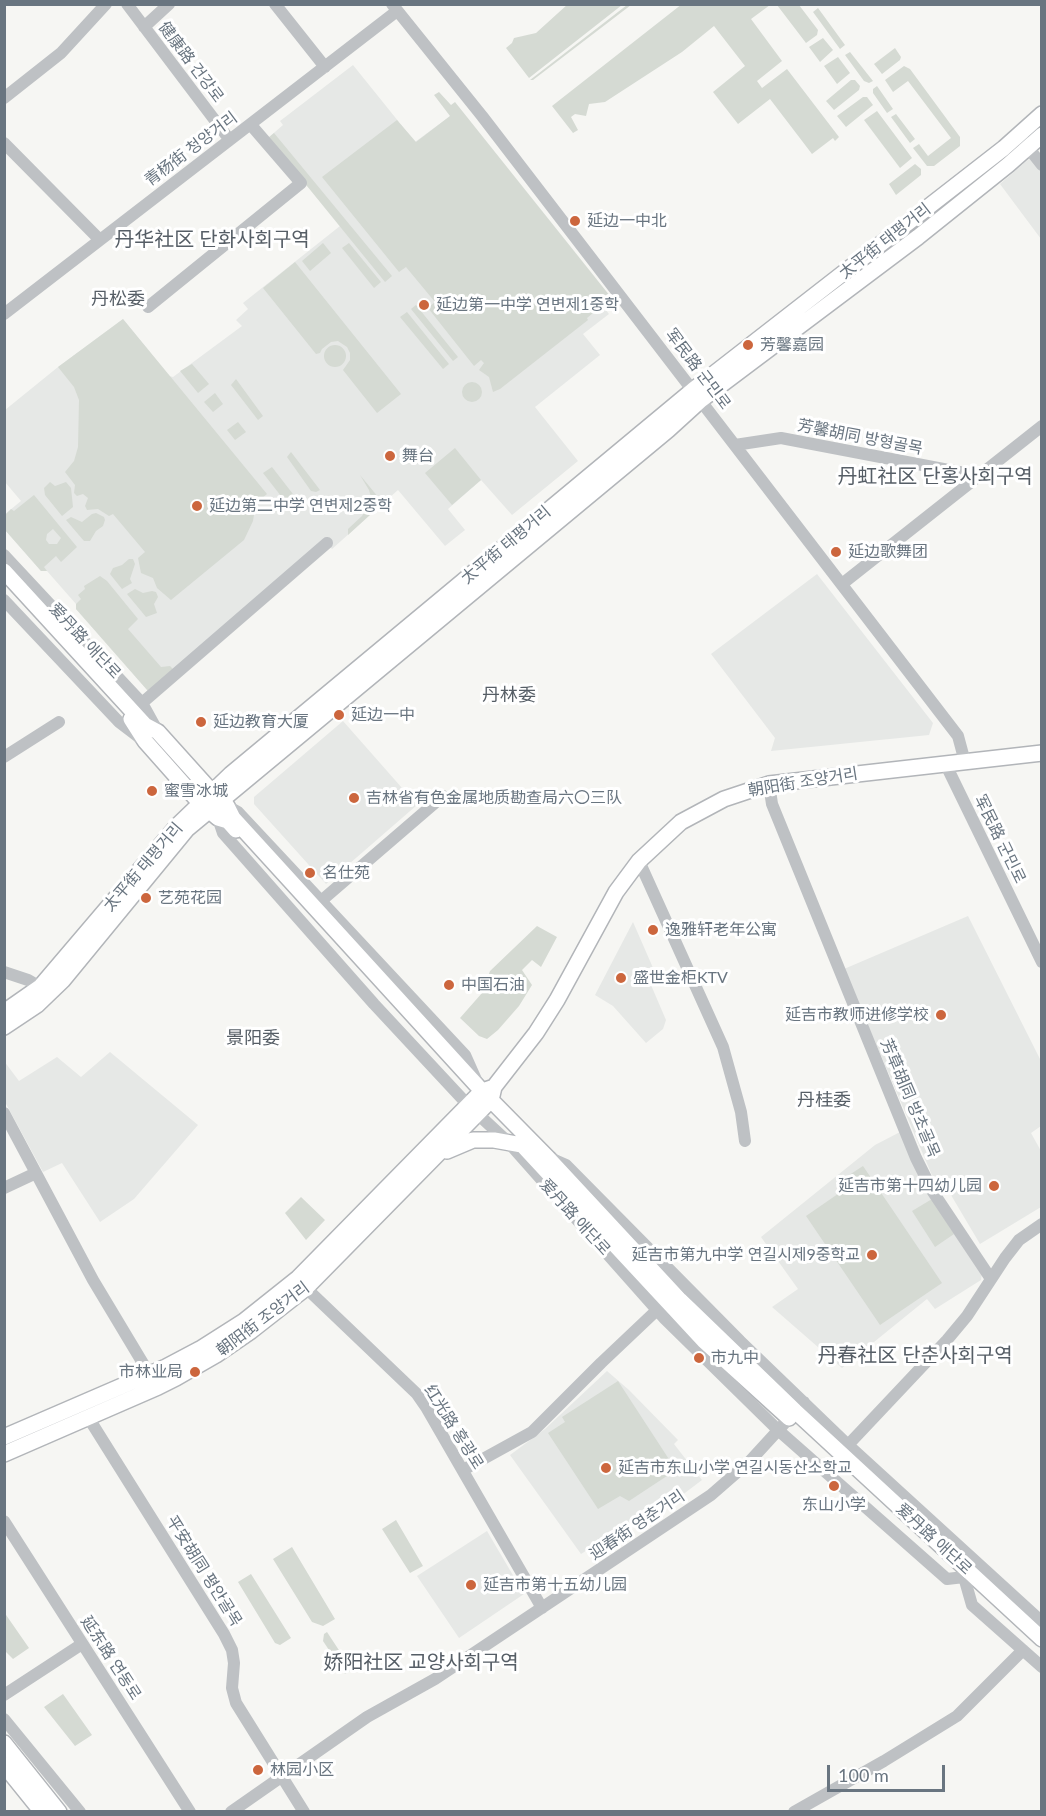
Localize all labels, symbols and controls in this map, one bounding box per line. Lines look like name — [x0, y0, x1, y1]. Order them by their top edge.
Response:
street label: 健康路 건강로 — [154, 18, 228, 106]
street label: 青杨街 청양거리 — [141, 108, 241, 190]
street label: 太平街 태평거리 — [835, 199, 935, 283]
place label: 延边一中北 — [587, 211, 667, 231]
marker: 延边一中北 — [568, 214, 582, 228]
district label: 丹华社区 단화사회구역 — [114, 228, 310, 252]
district label: 丹松委 — [91, 288, 145, 310]
place label: 延边第一中学 연변제1중학 — [436, 295, 619, 315]
marker: 延边第一中学 연변제1중학 — [417, 298, 431, 312]
street label: 军民路 군민로 — [661, 325, 735, 413]
place label: 芳馨嘉园 — [760, 335, 824, 355]
marker: 芳馨嘉园 — [741, 338, 755, 352]
street label: 芳馨胡同 방형골목 — [796, 415, 924, 459]
place label: 舞台 — [402, 446, 434, 466]
marker: 舞台 — [383, 449, 397, 463]
district label: 丹虹社区 단홍사회구역 — [837, 465, 1033, 489]
place label: 延边第二中学 연변제2중학 — [209, 496, 392, 516]
marker: 延边第二中学 연변제2중학 — [190, 499, 204, 513]
street label: 太平街 태평거리 — [457, 502, 555, 588]
place label: 延边歌舞团 — [848, 542, 928, 562]
marker: 延边歌舞团 — [829, 545, 843, 559]
street label: 爱丹路 애단로 — [45, 599, 125, 683]
district label: 丹林委 — [482, 684, 536, 706]
place label: 延边一中 — [351, 705, 415, 725]
marker: 延边一中 — [332, 708, 346, 722]
place label: 延边教育大厦 — [213, 712, 309, 732]
marker: 延边教育大厦 — [194, 715, 208, 729]
street label: 朝阳街 조양거리 — [747, 764, 859, 800]
place label: 蜜雪冰城 — [164, 781, 228, 801]
marker: 蜜雪冰城 — [145, 784, 159, 798]
place label: 吉林省有色金属地质勘查局六〇三队 — [366, 788, 622, 808]
marker: 吉林省有色金属地质勘查局六〇三队 — [347, 791, 361, 805]
street label: 军民路 군민로 — [970, 792, 1030, 886]
street label: 太平街 태평거리 — [99, 819, 187, 915]
place label: 名仕苑 — [322, 863, 370, 883]
marker: 名仕苑 — [303, 866, 317, 880]
place label: 艺苑花园 — [158, 888, 222, 908]
marker: 艺苑花园 — [139, 891, 153, 905]
place label: 逸雅轩老年公寓 — [665, 920, 777, 940]
marker: 逸雅轩老年公寓 — [646, 923, 660, 937]
place label: 盛世金柜KTV — [633, 968, 728, 988]
marker: 盛世金柜KTV — [614, 971, 628, 985]
place label: 中国石油 — [461, 975, 525, 995]
marker: 中国石油 — [442, 978, 456, 992]
place label: 延吉市教师进修学校 — [785, 1005, 929, 1025]
marker: 延吉市教师进修学校 — [934, 1008, 948, 1022]
district label: 景阳委 — [226, 1027, 280, 1049]
street label: 芳草胡同 방초골목 — [876, 1036, 944, 1160]
district label: 丹桂委 — [797, 1089, 851, 1111]
street label: 爱丹路 애단로 — [536, 1175, 614, 1259]
place label: 延吉市第十四幼儿园 — [838, 1176, 982, 1196]
marker: 延吉市第十四幼儿园 — [987, 1179, 1001, 1193]
place label: 延吉市第九中学 연길시제9중학교 — [632, 1245, 860, 1265]
marker: 延吉市第九中学 연길시제9중학교 — [865, 1248, 879, 1262]
street label: 朝阳街 조양거리 — [213, 1278, 313, 1360]
district label: 丹春社区 단춘사회구역 — [817, 1344, 1013, 1368]
place label: 市九中 — [711, 1348, 759, 1368]
marker: 市九中 — [692, 1351, 706, 1365]
place label: 市林业局 — [119, 1362, 183, 1382]
marker: 市林业局 — [188, 1365, 202, 1379]
street label: 红光路 홍광로 — [420, 1381, 488, 1473]
place label: 延吉市东山小学 연길시동산소학교 — [618, 1458, 852, 1478]
marker: 延吉市东山小学 연길시동산소학교 — [599, 1461, 613, 1475]
marker: 东山小学 — [827, 1479, 841, 1493]
street label: 迎春街 영춘거리 — [586, 1486, 688, 1564]
place label: 东山小学 — [802, 1495, 866, 1515]
street label: 爱丹路 애단로 — [892, 1499, 976, 1579]
street label: 平安胡同 평안골목 — [162, 1512, 246, 1630]
place label: 延吉市第十五幼儿园 — [483, 1575, 627, 1595]
marker: 延吉市第十五幼儿园 — [464, 1578, 478, 1592]
street label: 延东路 연동로 — [77, 1612, 145, 1704]
district label: 娇阳社区 교양사회구역 — [323, 1651, 519, 1675]
scale bar — [830, 1753, 948, 1791]
place label: 林园小区 — [270, 1760, 334, 1780]
marker: 林园小区 — [251, 1763, 265, 1777]
text: 100 m — [838, 1764, 889, 1786]

